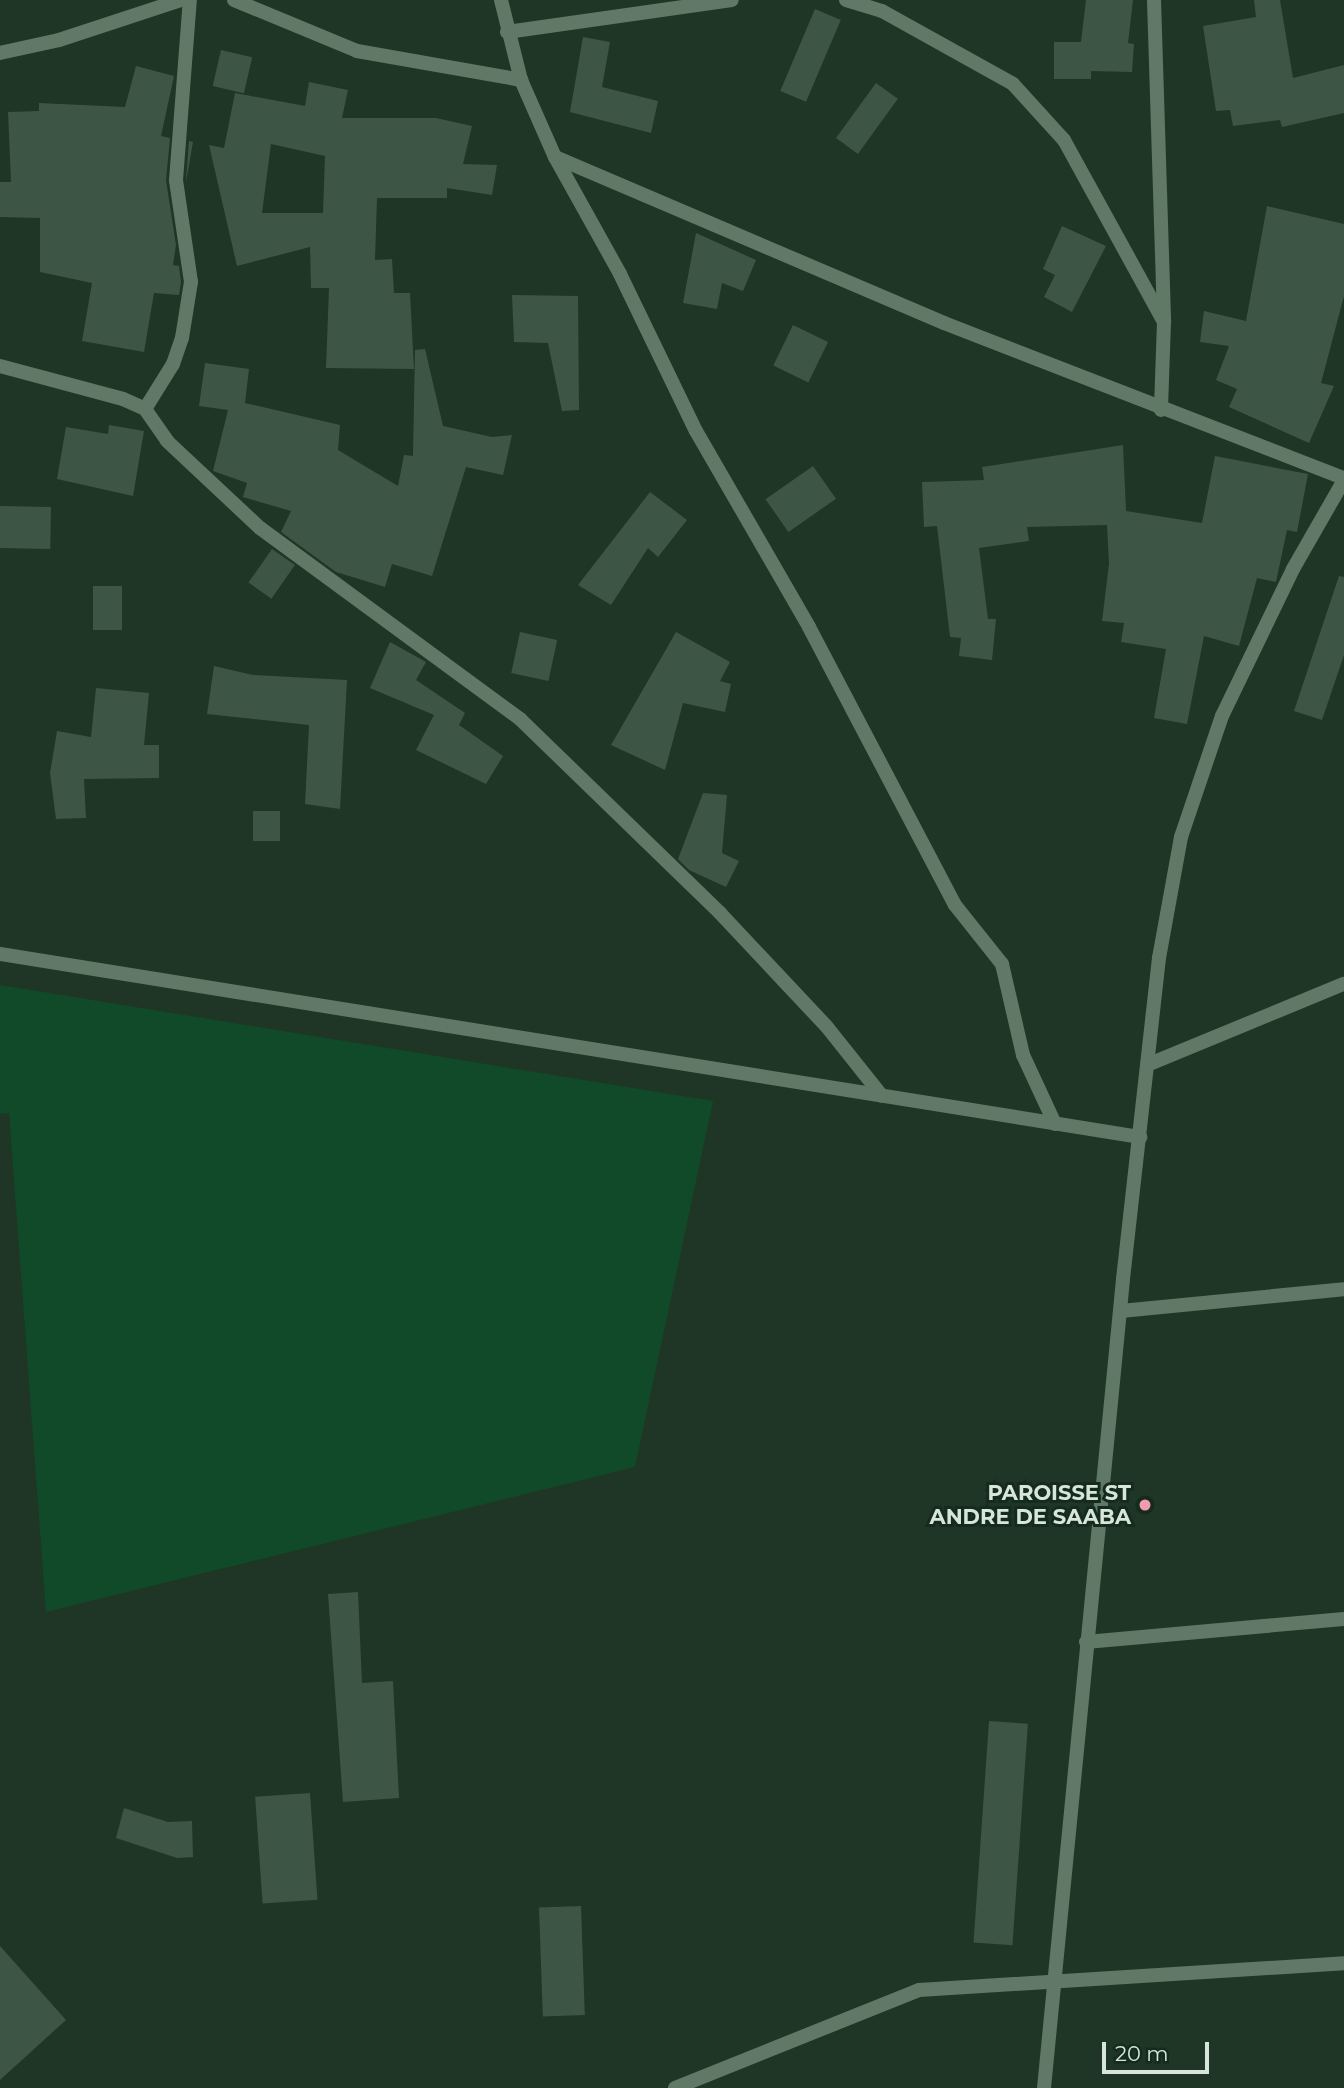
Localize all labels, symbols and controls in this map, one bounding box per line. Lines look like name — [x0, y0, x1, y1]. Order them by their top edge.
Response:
place label: PAROISSE ST ANDRE DE SAABA — [930, 1480, 1131, 1530]
marker: PAROISSE ST ANDRE DE SAABA — [1137, 1497, 1153, 1513]
scale bar — [1106, 2028, 1213, 2072]
text: 20 m — [1115, 2041, 1169, 2066]

